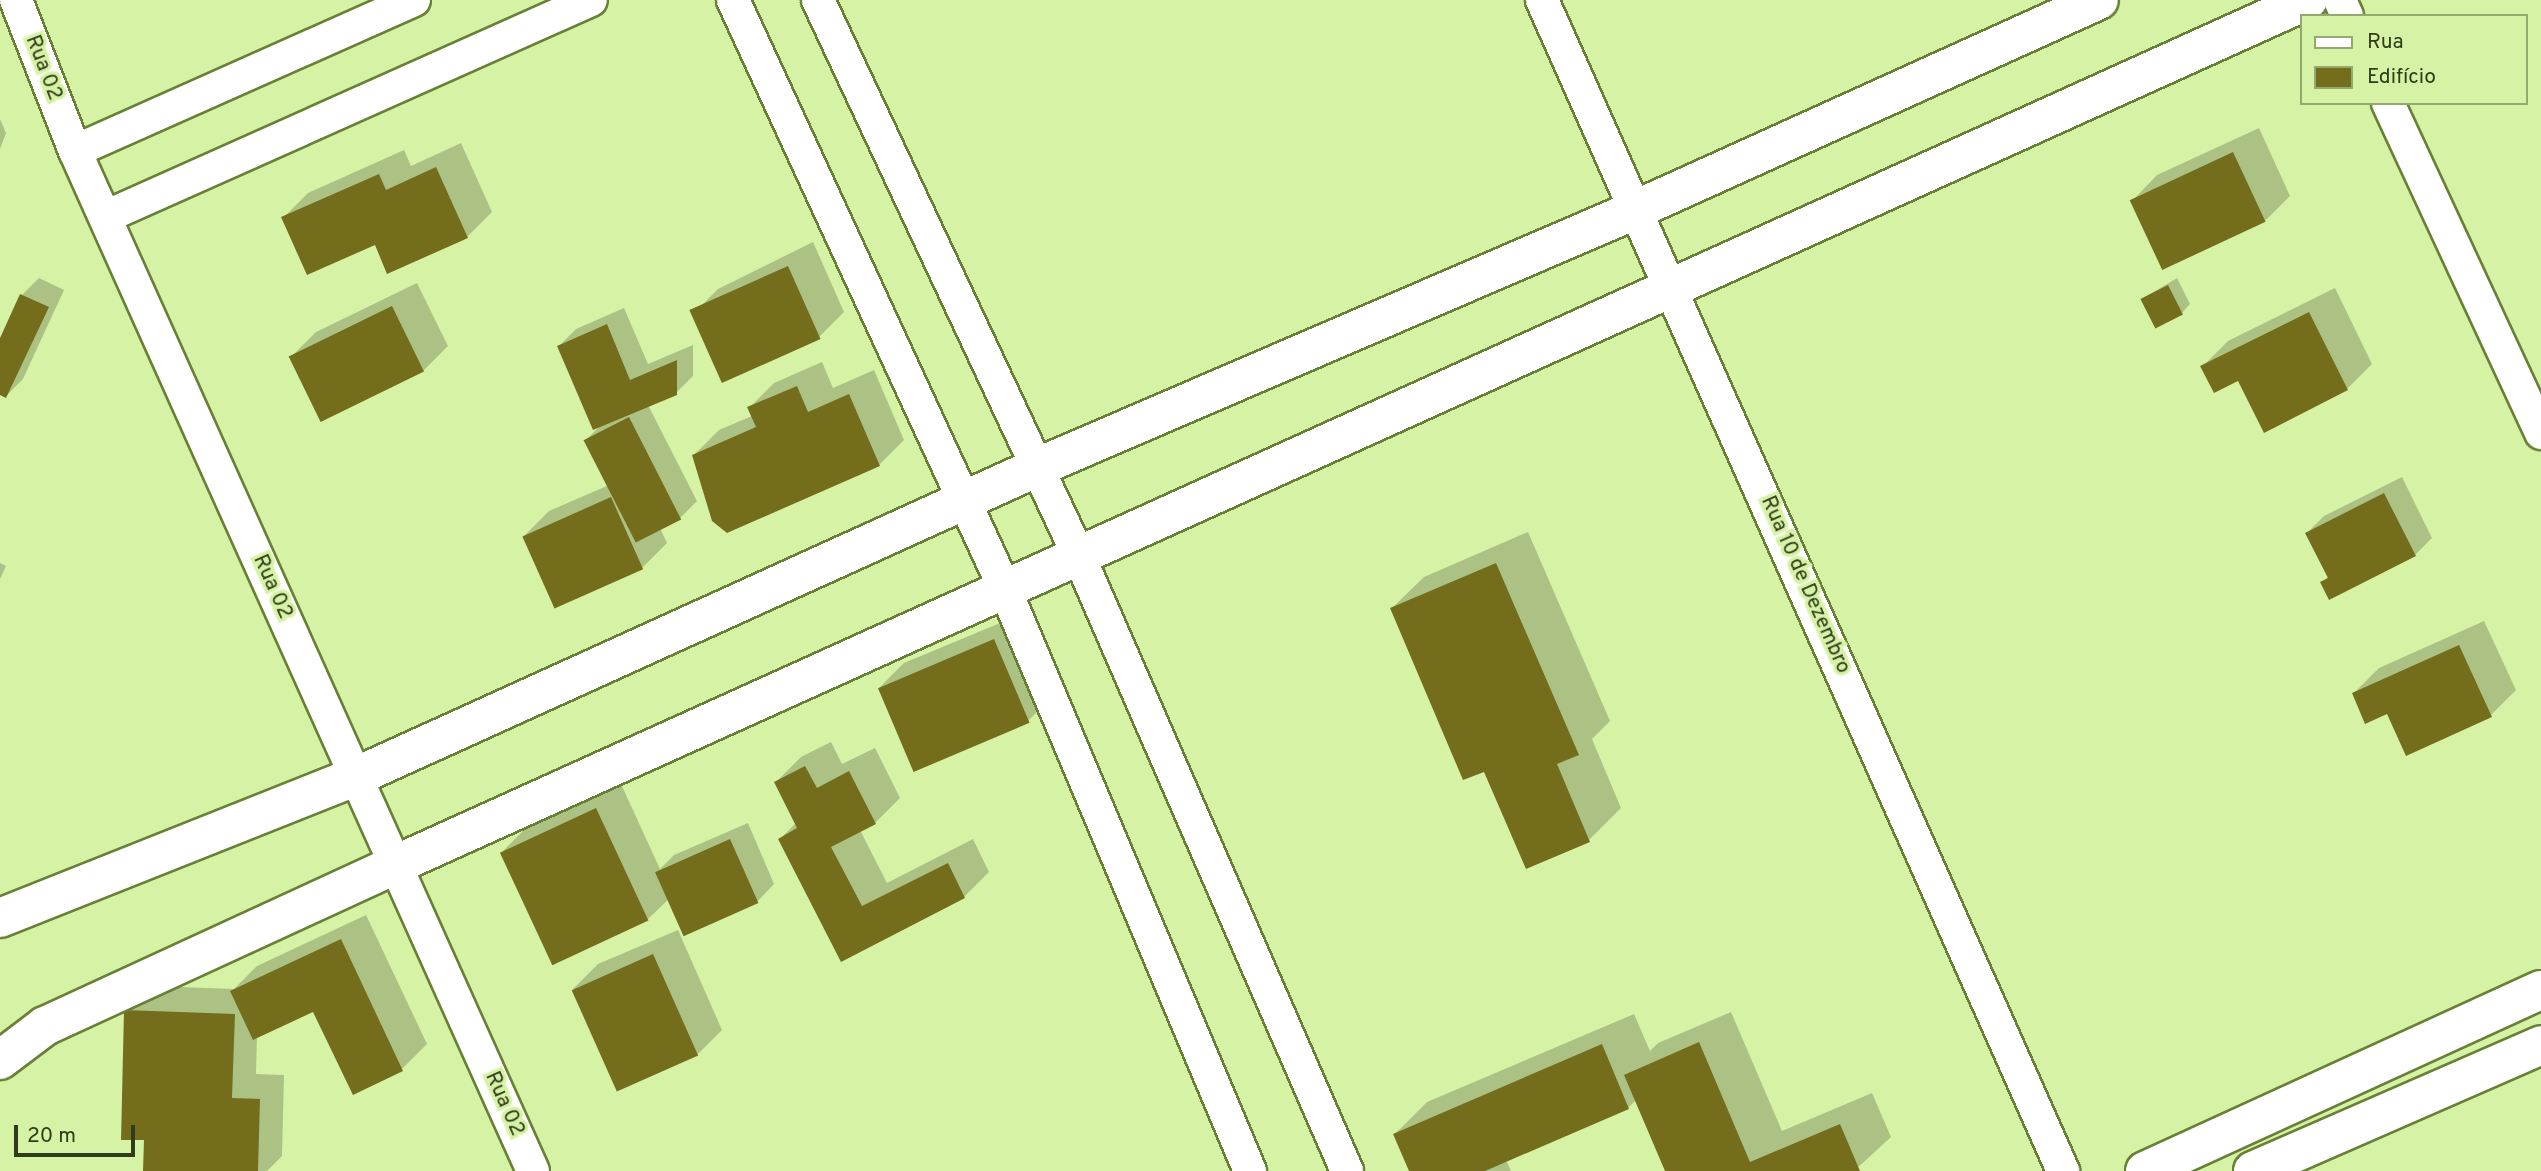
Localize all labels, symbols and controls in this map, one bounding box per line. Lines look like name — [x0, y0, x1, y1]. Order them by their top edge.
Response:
legend — [2300, 14, 2527, 105]
text: Rua — [2367, 29, 2404, 56]
street label: Rua 02 — [19, 32, 67, 104]
text: Edifício — [2367, 64, 2436, 91]
street label: Rua 10 de Dezembro — [1754, 492, 1856, 678]
street label: Rua 02 — [247, 551, 297, 623]
street label: Rua 02 — [479, 1068, 529, 1140]
scale bar — [18, 1112, 138, 1156]
text: 20 m — [27, 1123, 76, 1150]

